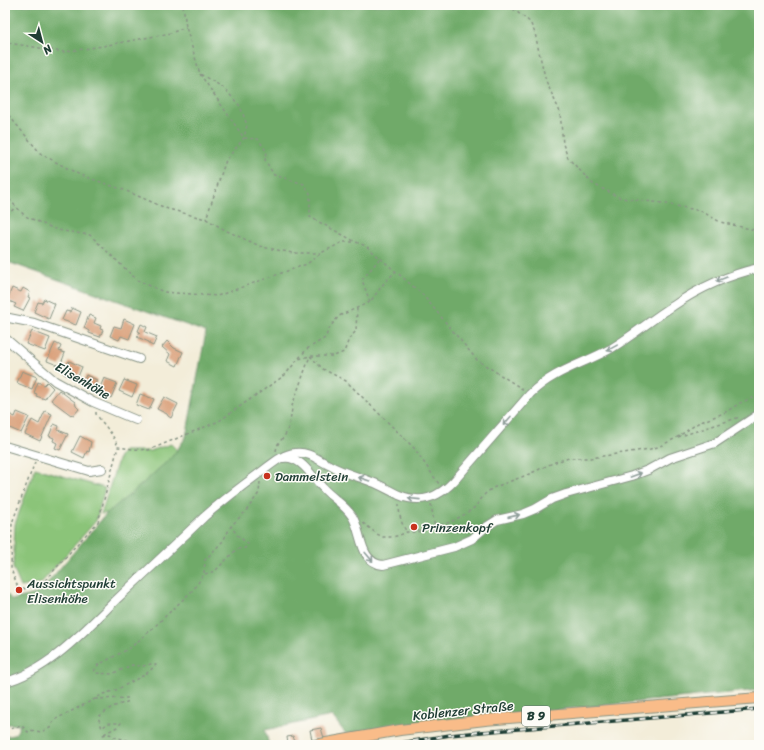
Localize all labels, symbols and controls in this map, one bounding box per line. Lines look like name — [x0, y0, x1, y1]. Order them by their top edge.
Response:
north arrow — [22, 22, 62, 62]
text: N — [39, 39, 57, 60]
one-way arrow — [716, 276, 728, 284]
one-way arrow — [606, 344, 618, 352]
street label: Elisenhöhe — [51, 355, 115, 406]
one-way arrow — [502, 416, 511, 426]
place label: Dammelstein — [275, 465, 348, 488]
one-way arrow — [630, 470, 642, 478]
marker: Dammelstein — [262, 471, 272, 481]
one-way arrow — [357, 475, 370, 482]
one-way arrow — [408, 495, 421, 502]
one-way arrow — [507, 512, 520, 520]
place label: Prinzenkopf — [422, 516, 494, 539]
marker: Prinzenkopf — [409, 522, 419, 532]
one-way arrow — [365, 552, 374, 563]
place label: Aussichtspunkt Elisenhöhe — [26, 572, 116, 610]
marker: Aussichtspunkt Elisenhöhe — [14, 585, 24, 595]
street label: Koblenzer Straße — [412, 694, 515, 727]
road number: B 9 — [522, 706, 550, 726]

